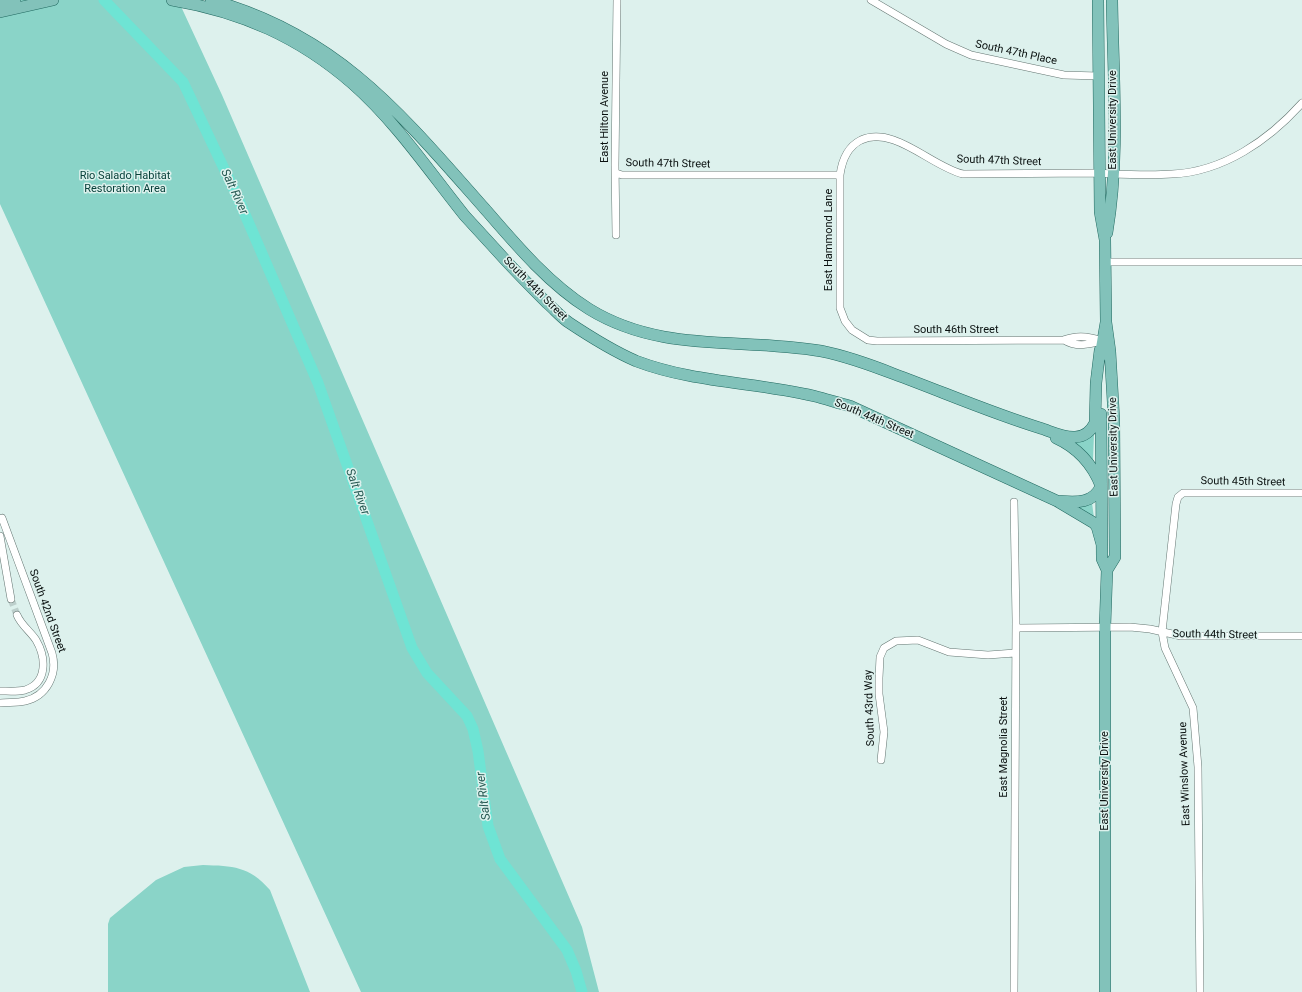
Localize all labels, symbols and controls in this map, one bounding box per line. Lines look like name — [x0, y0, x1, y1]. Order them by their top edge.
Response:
street label: South 47th Place — [974, 38, 1058, 68]
street label: East University Drive — [1106, 70, 1120, 170]
street label: East Hilton Avenue — [598, 71, 612, 163]
street label: South 47th Street — [956, 153, 1042, 169]
street label: South 47th Street — [625, 157, 711, 171]
water label: Salt River — [217, 167, 251, 217]
park label: Rio Salado Habitat Restoration Area — [80, 169, 170, 195]
street label: East Hammond Lane — [822, 189, 836, 291]
street label: South 44th Street — [500, 254, 570, 324]
street label: South 46th Street — [913, 323, 999, 337]
street label: South 44th Street — [832, 396, 916, 442]
street label: East University Drive — [1107, 397, 1121, 497]
water label: Salt River — [342, 467, 372, 517]
street label: South 45th Street — [1200, 475, 1286, 489]
street label: South 42nd Street — [26, 568, 68, 654]
street label: South 44th Street — [1172, 628, 1258, 642]
street label: South 43rd Way — [862, 669, 878, 747]
street label: East Magnolia Street — [997, 696, 1011, 798]
street label: East Winslow Avenue — [1177, 722, 1193, 826]
street label: East University Drive — [1098, 731, 1112, 831]
water label: Salt River — [474, 771, 494, 821]

